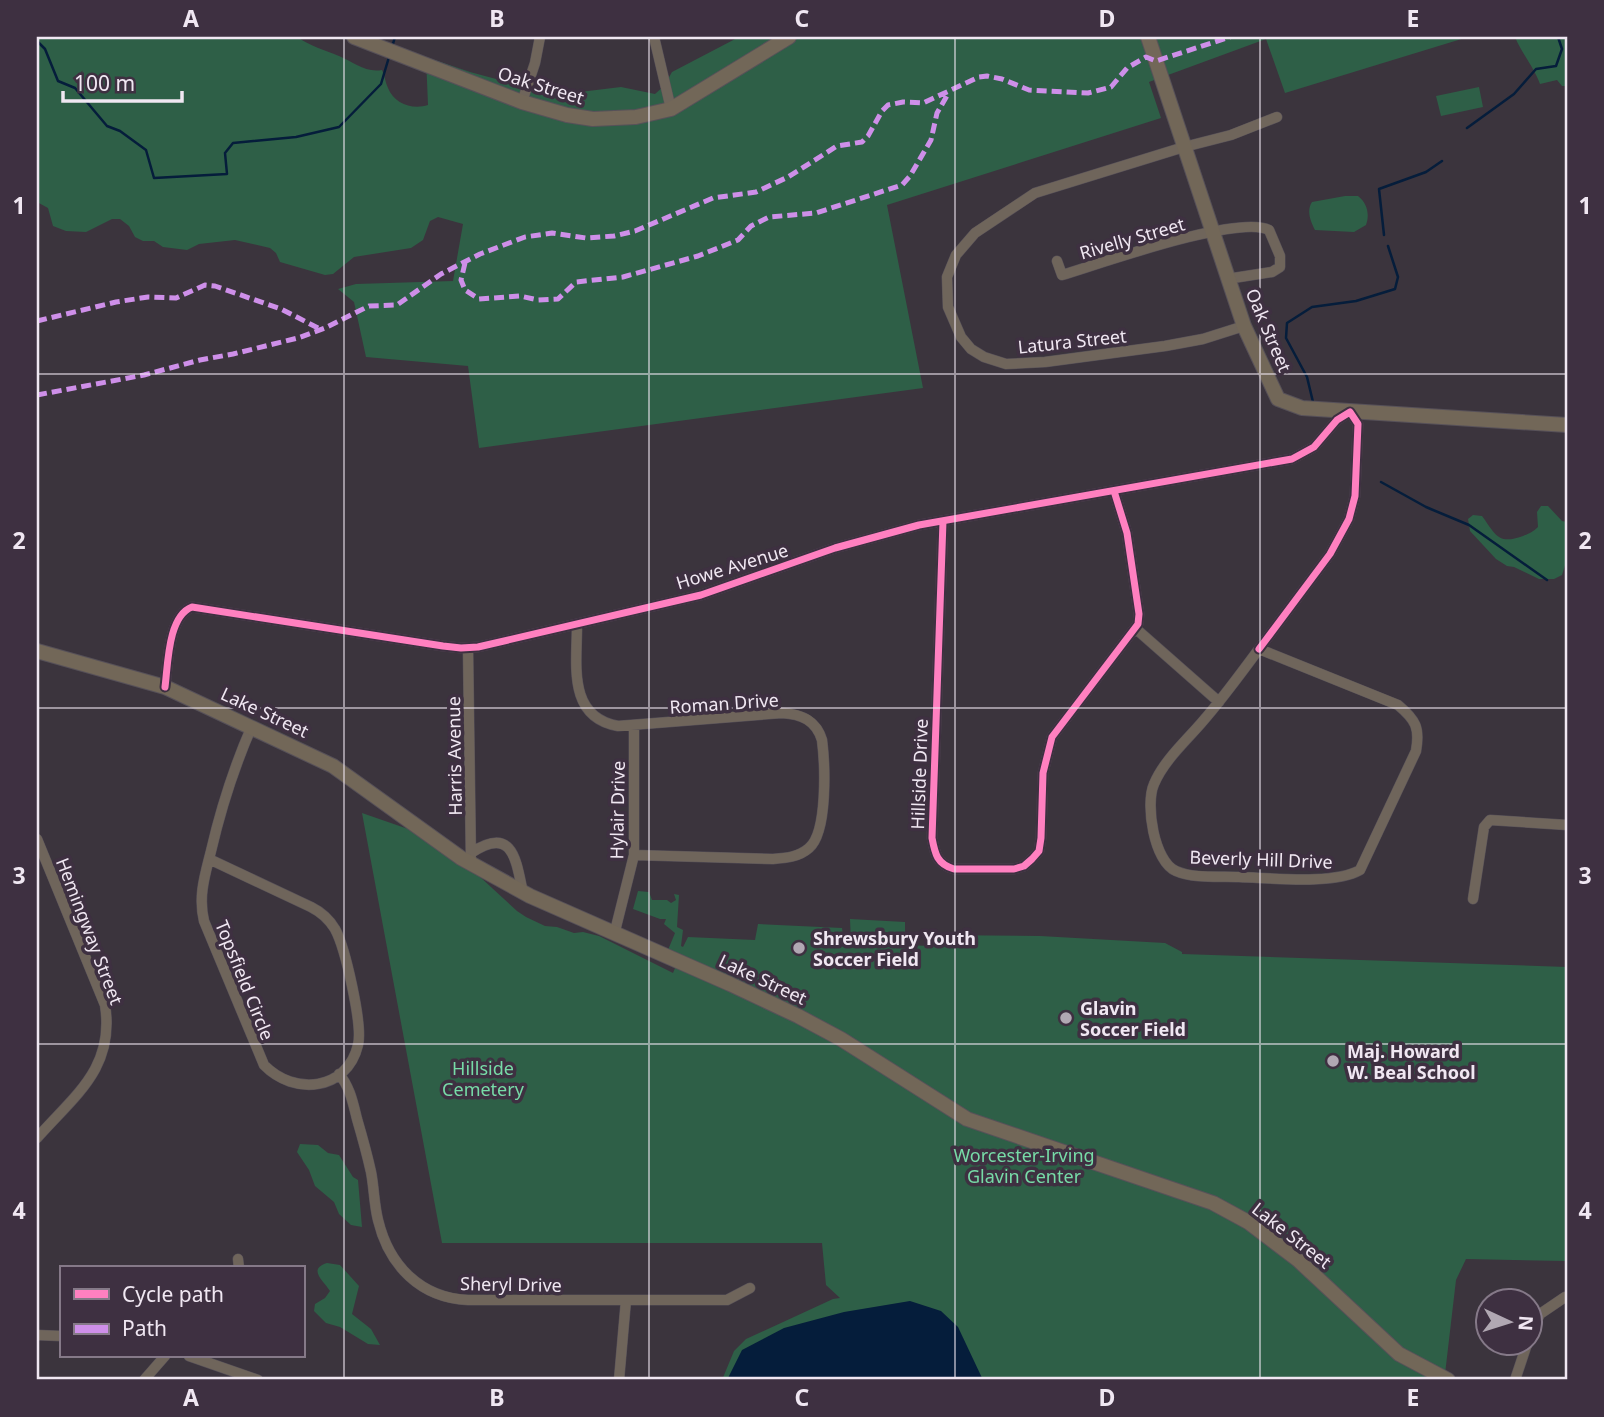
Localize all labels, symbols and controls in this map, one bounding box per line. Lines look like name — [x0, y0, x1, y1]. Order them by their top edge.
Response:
text: A — [183, 2, 199, 34]
text: B — [489, 2, 505, 34]
text: C — [795, 2, 810, 34]
text: D — [1099, 2, 1115, 34]
text: E — [1407, 2, 1419, 34]
scale bar — [63, 60, 182, 104]
street label: Oak Street — [495, 61, 587, 110]
text: 100 m — [74, 69, 135, 97]
text: 1 — [12, 189, 26, 221]
text: 1 — [1578, 189, 1592, 221]
street label: Rivelly Street — [1077, 211, 1188, 264]
street label: Oak Street — [1241, 284, 1298, 376]
street label: Latura Street — [1016, 323, 1128, 359]
text: 2 — [12, 524, 26, 556]
text: 2 — [1578, 524, 1592, 556]
street label: Howe Avenue — [673, 538, 791, 594]
street label: Lake Street — [217, 681, 313, 743]
street label: Roman Drive — [669, 687, 779, 719]
street label: Harris Avenue — [441, 696, 467, 816]
street label: Hillside Drive — [905, 718, 933, 830]
street label: Hylair Drive — [604, 761, 630, 859]
street label: Beverly Hill Drive — [1189, 845, 1333, 873]
street label: Hemingway Street — [51, 854, 129, 1008]
text: 3 — [12, 859, 26, 891]
text: 3 — [1578, 859, 1592, 891]
street label: Topsfield Circle — [210, 917, 280, 1043]
place label: Shrewsbury Youth Soccer Field — [813, 926, 976, 971]
marker: Shrewsbury Youth Soccer Field — [791, 940, 807, 956]
street label: Lake Street — [715, 948, 811, 1010]
place label: Glavin Soccer Field — [1080, 996, 1186, 1041]
marker: Glavin Soccer Field — [1058, 1010, 1074, 1026]
place label: Maj. Howard W. Beal School — [1347, 1039, 1476, 1084]
marker: Maj. Howard W. Beal School — [1325, 1053, 1341, 1069]
park label: Hillside Cemetery — [442, 1056, 525, 1101]
park label: Worcester-Irving Glavin Center — [953, 1143, 1095, 1188]
text: 4 — [12, 1194, 26, 1226]
text: 4 — [1578, 1194, 1592, 1226]
street label: Lake Street — [1247, 1197, 1337, 1274]
legend — [60, 1266, 304, 1358]
street label: Sheryl Drive — [460, 1271, 562, 1297]
text: Cycle path — [122, 1280, 224, 1308]
north arrow — [1474, 1288, 1544, 1358]
text: Path — [122, 1314, 167, 1342]
text: N — [1512, 1315, 1539, 1332]
text: A — [183, 1381, 199, 1413]
text: B — [489, 1381, 505, 1413]
text: C — [795, 1381, 810, 1413]
text: D — [1099, 1381, 1115, 1413]
text: E — [1407, 1381, 1419, 1413]

